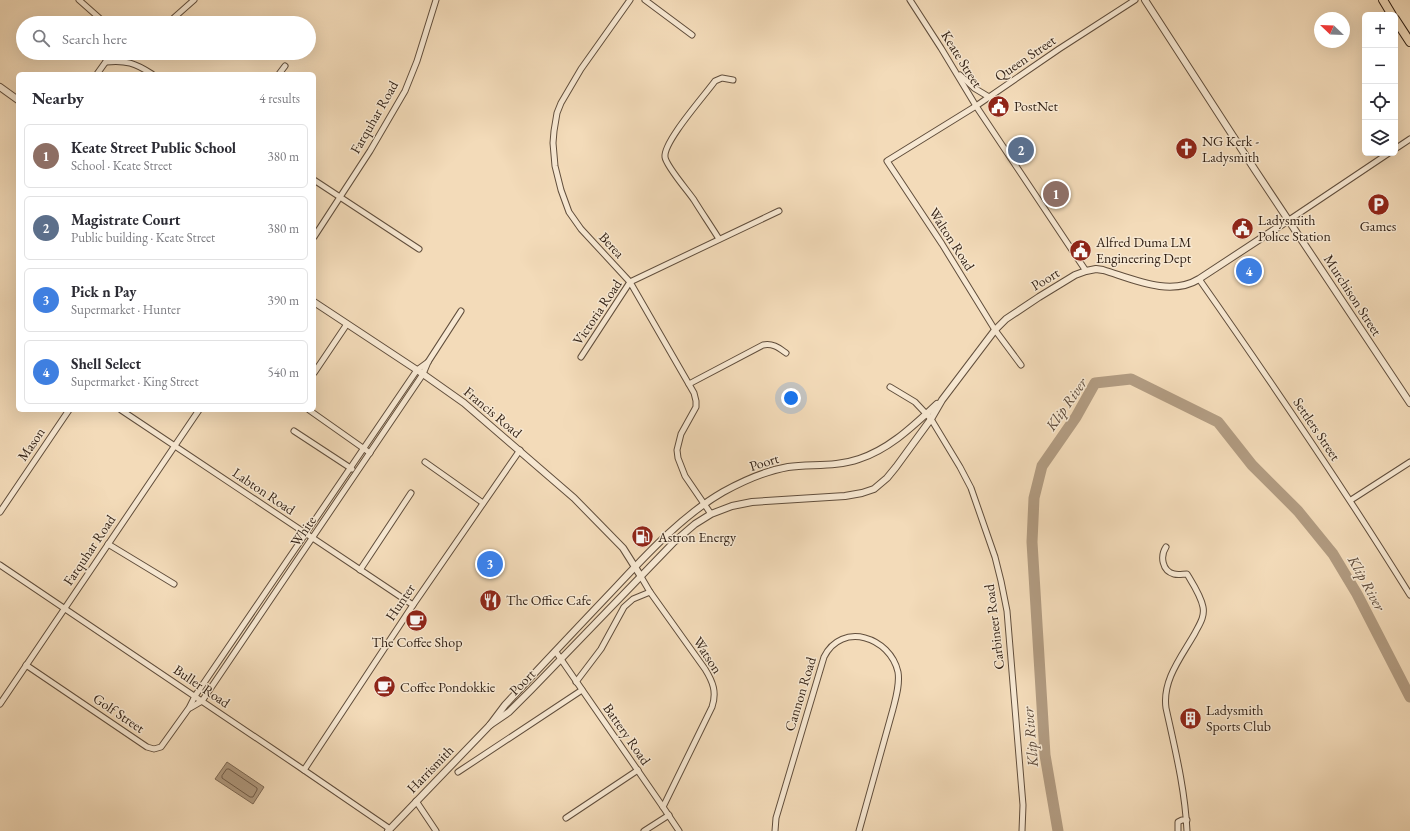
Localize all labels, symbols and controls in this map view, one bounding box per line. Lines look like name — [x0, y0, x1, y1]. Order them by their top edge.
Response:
north arrow — [1314, 12, 1350, 48]
map controls — [1362, 12, 1398, 156]
button: + — [1362, 12, 1398, 48]
search box — [16, 16, 316, 60]
icon: search — [30, 27, 52, 49]
street label: Keate Street — [937, 27, 987, 91]
text: Search here — [62, 29, 127, 48]
street label: Queen Street — [991, 31, 1059, 85]
button: − — [1362, 48, 1398, 84]
street label: Farquhar Road — [346, 77, 403, 157]
button: locate — [1362, 84, 1398, 120]
text: Nearby — [32, 87, 84, 109]
text: 4 results — [259, 90, 300, 107]
public building icon: PostNet — [986, 93, 1012, 119]
place label: PostNet — [1014, 97, 1058, 115]
button: layers — [1362, 120, 1398, 156]
place label: NG Kerk - Ladysmith — [1202, 132, 1259, 166]
pin: 2 — [1008, 135, 1034, 165]
church icon: NG Kerk - Ladysmith — [1173, 136, 1199, 162]
text: Keate Street Public School — [71, 138, 236, 157]
text: 1 — [43, 148, 49, 165]
text: 380 m — [268, 148, 299, 165]
text: School · Keate Street — [71, 157, 172, 174]
pin: 1 — [1043, 179, 1069, 209]
parking icon: Games — [1365, 191, 1391, 217]
street label: Walton Road — [925, 204, 979, 275]
text: Magistrate Court — [71, 210, 180, 229]
place label: Ladysmith Police Station — [1258, 211, 1331, 245]
public building icon: Ladysmith Police Station — [1229, 215, 1255, 241]
place label: Games — [1360, 217, 1397, 235]
text: 2 — [43, 220, 49, 237]
text: 380 m — [268, 220, 299, 237]
street label: Berea — [595, 228, 629, 262]
text: Public building · Keate Street — [71, 229, 215, 246]
place label: Alfred Duma LM Engineering Dept — [1095, 233, 1192, 267]
public building icon: Alfred Duma LM Engineering Dept — [1068, 237, 1094, 263]
street label: Murchison Street — [1320, 251, 1386, 340]
pin: 4 — [1236, 256, 1262, 286]
street label: Poort — [1028, 263, 1063, 294]
street label: Victoria Road — [568, 275, 626, 348]
text: Pick n Pay — [71, 282, 136, 301]
text: 3 — [43, 292, 49, 309]
text: 390 m — [268, 292, 299, 309]
text: Supermarket · Hunter — [71, 301, 181, 318]
text: Shell Select — [71, 354, 141, 373]
text: 4 — [43, 364, 49, 381]
text: 540 m — [268, 364, 299, 381]
text: Supermarket · King Street — [71, 373, 198, 390]
water label: Klip River — [1040, 373, 1092, 435]
street label: Francis Road — [460, 382, 527, 442]
your location — [781, 388, 801, 408]
street label: Settlers Street — [1289, 394, 1345, 465]
street label: Mason — [13, 423, 49, 464]
street label: Poort — [747, 449, 782, 475]
street label: Labton Road — [229, 463, 300, 519]
street label: Farquhar Road — [59, 511, 120, 589]
street label: White — [286, 512, 320, 550]
fuel station icon: Astron Energy — [630, 524, 656, 550]
place label: Astron Energy — [657, 528, 737, 546]
pin: 3 — [477, 549, 503, 579]
water label: Klip River — [1344, 551, 1391, 615]
street label: Hunter — [381, 580, 419, 624]
street label: Carbineer Road — [980, 582, 1008, 671]
restaurant icon: The Office Cafe — [477, 587, 503, 613]
place label: The Office Cafe — [506, 591, 592, 609]
cafe icon: The Coffee Shop — [404, 607, 430, 633]
place label: The Coffee Shop — [372, 633, 462, 651]
street label: Watson — [689, 633, 727, 677]
street label: Cannon Road — [780, 654, 820, 733]
street label: Buller Road — [170, 660, 235, 712]
street label: Poort — [505, 665, 539, 699]
cafe icon: Coffee Pondokkie — [371, 674, 397, 700]
place label: Coffee Pondokkie — [400, 678, 496, 696]
street label: Golf Street — [90, 689, 149, 737]
street label: Battery Road — [599, 700, 655, 769]
place label: Ladysmith Sports Club — [1206, 701, 1271, 735]
water label: Klip River — [1018, 705, 1042, 769]
building icon: Ladysmith Sports Club — [1178, 705, 1204, 731]
street label: Harrismith — [403, 741, 457, 797]

